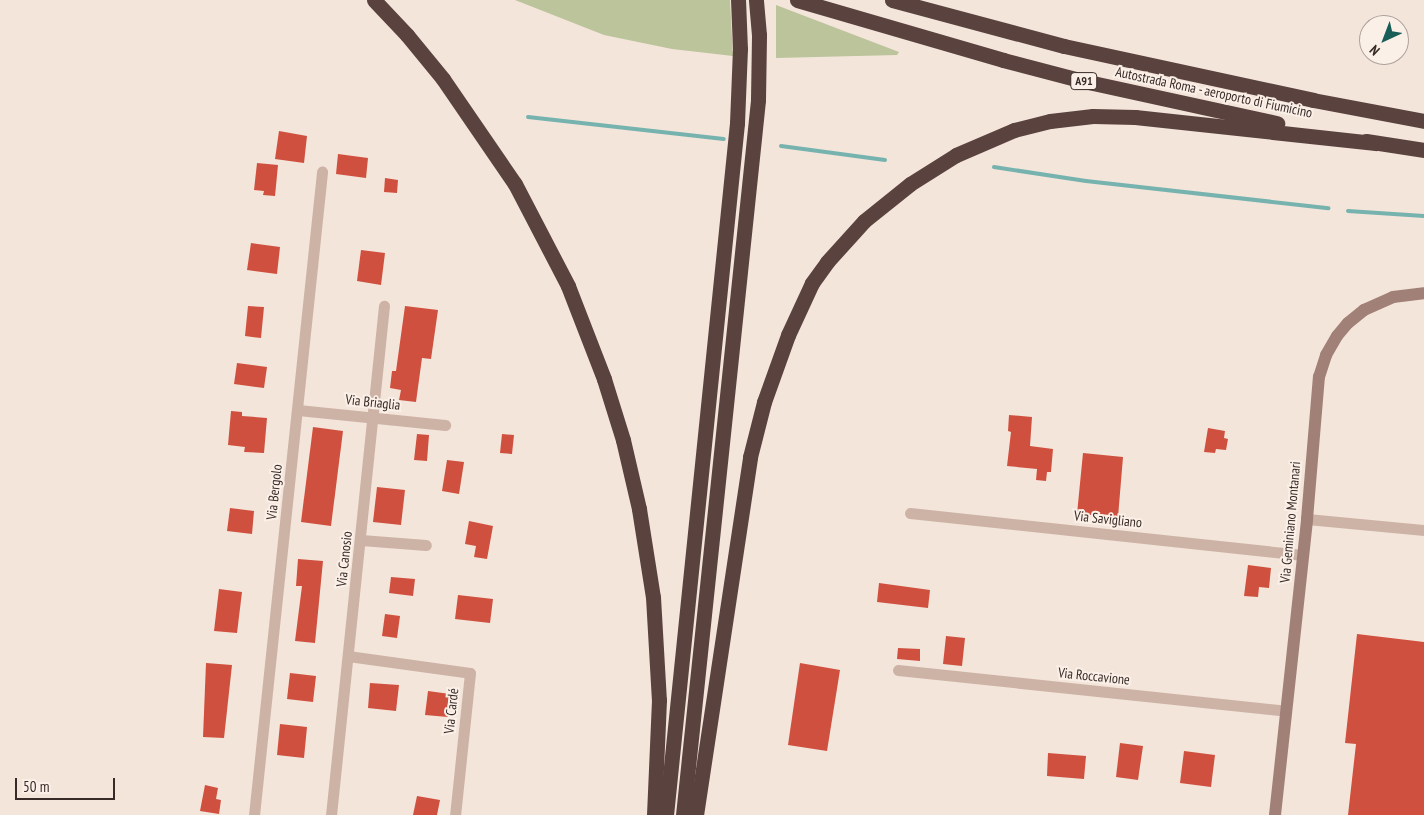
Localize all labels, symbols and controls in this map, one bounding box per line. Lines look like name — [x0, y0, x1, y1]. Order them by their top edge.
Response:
north arrow — [1359, 15, 1409, 65]
text: N — [1366, 41, 1383, 59]
street label: Autostrada Roma - aeroporto di Fiumicino — [1114, 63, 1314, 121]
road number: A91 — [1070, 72, 1098, 90]
street label: Via Briaglia — [345, 391, 401, 413]
street label: Via Geminiano Montanari — [1276, 460, 1304, 584]
street label: Via Bergolo — [263, 463, 285, 521]
street label: Via Savigliano — [1073, 507, 1143, 531]
street label: Via Canosio — [333, 530, 355, 588]
street label: Via Roccavione — [1057, 664, 1131, 688]
street label: Via Cardé — [440, 687, 462, 735]
scale bar — [18, 768, 118, 800]
text: 50 m — [23, 777, 49, 796]

